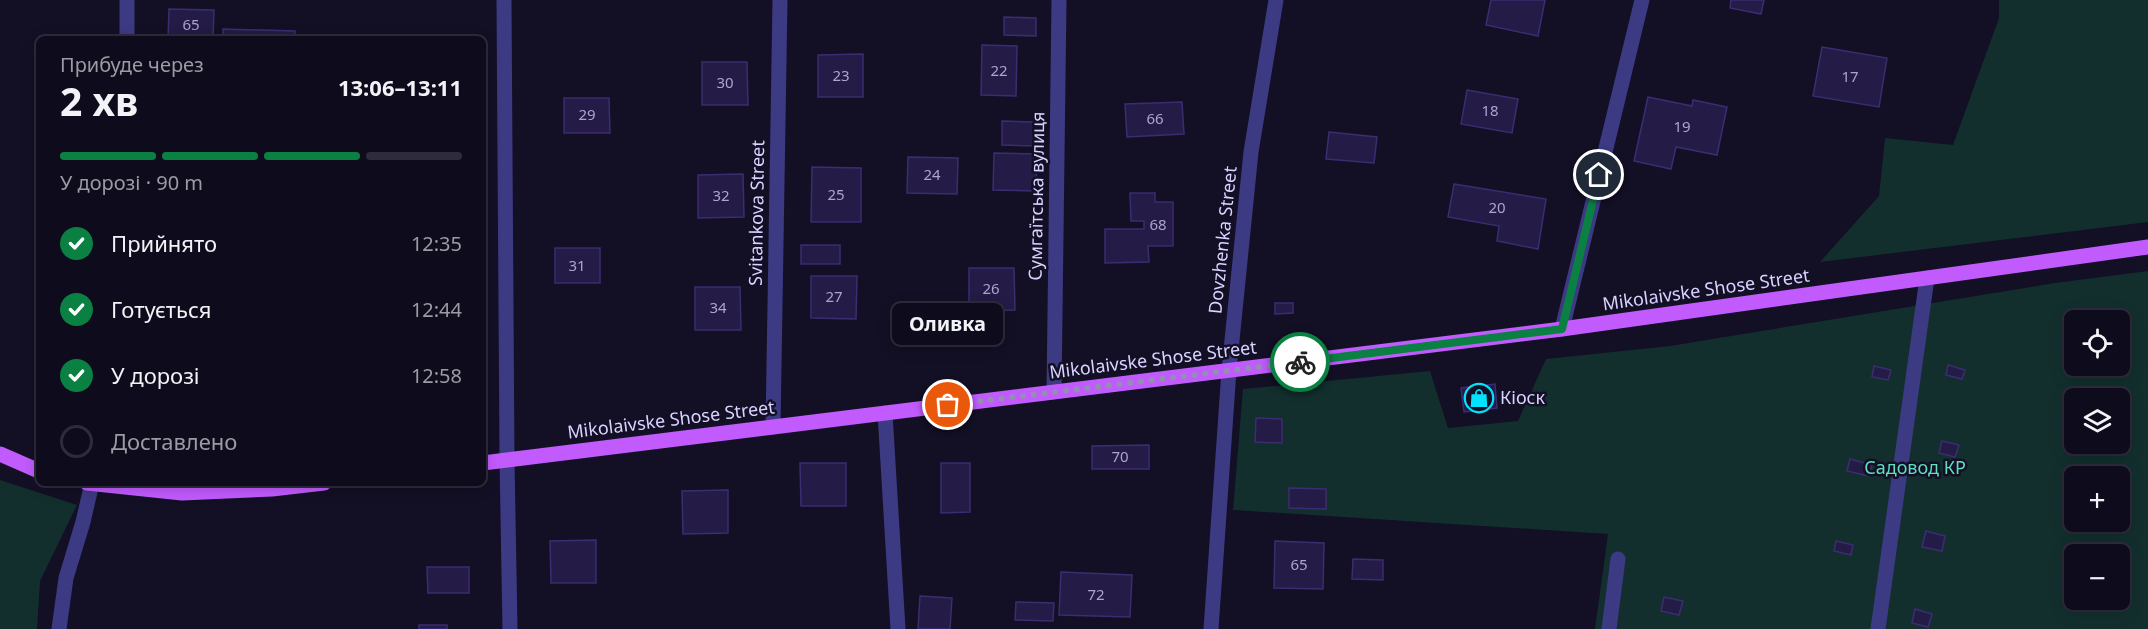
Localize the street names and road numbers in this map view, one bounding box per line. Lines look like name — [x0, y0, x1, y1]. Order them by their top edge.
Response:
street label: Сумгаїтська вулиця — [1023, 111, 1049, 281]
street label: Svitankova Street — [743, 139, 769, 286]
street label: Dovzhenka Street — [1202, 164, 1242, 315]
street label: Mikolaivske Shose Street — [1601, 263, 1811, 315]
street label: Mikolaivske Shose Street — [1048, 334, 1258, 384]
street label: Mikolaivske Shose Street — [566, 394, 776, 444]

